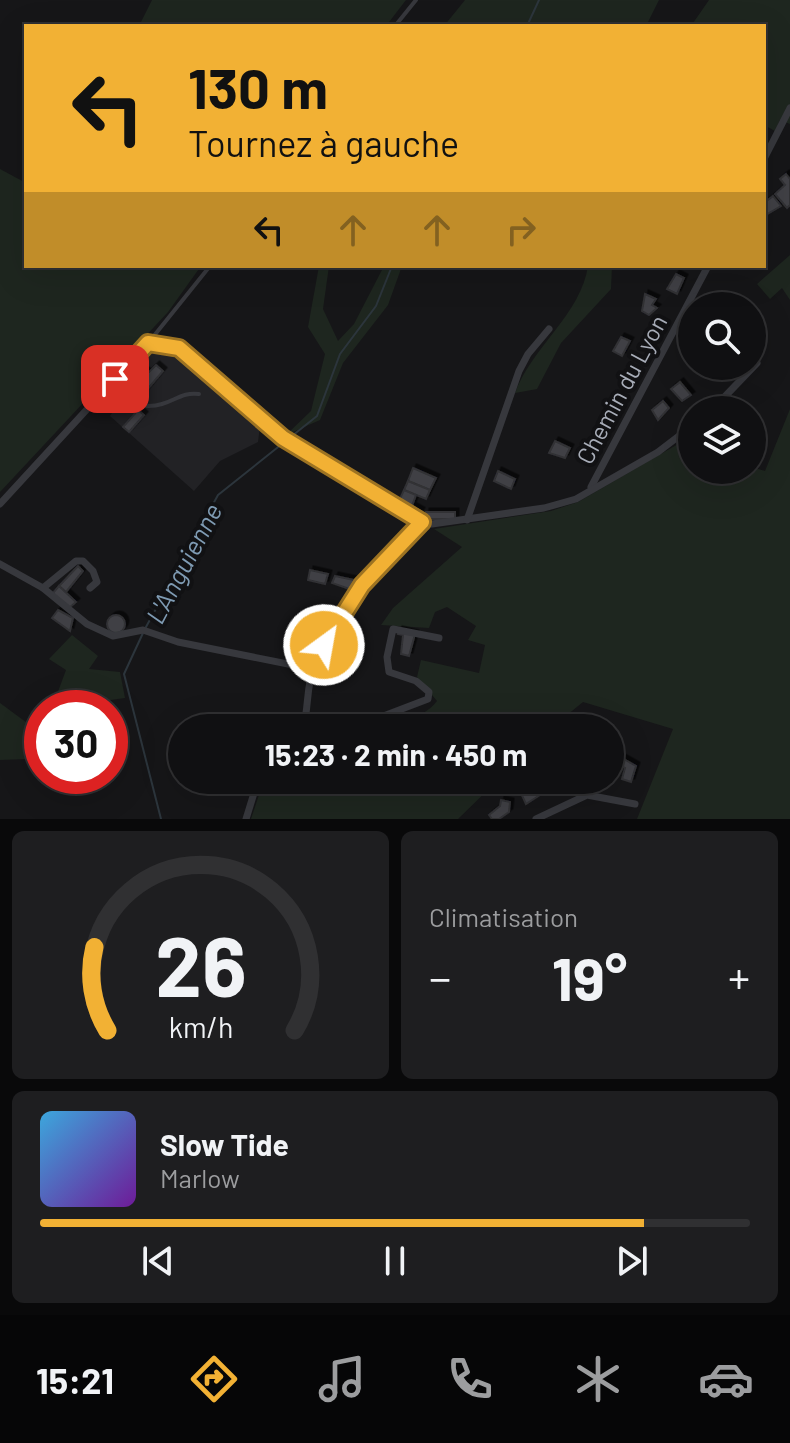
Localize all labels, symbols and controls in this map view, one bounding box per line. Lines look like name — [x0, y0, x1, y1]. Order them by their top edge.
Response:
text: 130 m — [188, 53, 328, 120]
icon: left — [56, 56, 160, 160]
text: Tournez à gauche — [188, 121, 459, 164]
icon: left — [247, 208, 291, 252]
icon: ahead — [331, 208, 375, 252]
icon: ahead — [415, 208, 459, 252]
icon: right — [499, 208, 543, 252]
map controls — [678, 292, 766, 484]
button: search — [678, 292, 766, 380]
street label: Chemin du Lyon — [570, 310, 672, 468]
pin — [81, 345, 149, 413]
icon: arrive — [93, 357, 137, 401]
button: layers — [678, 396, 766, 484]
water label: L'Anguienne — [138, 498, 228, 628]
position arrow — [282, 603, 366, 687]
speed limit sign: 30 — [24, 690, 128, 794]
text: 15:23 · 2 min · 450 m — [265, 736, 527, 772]
text: Climatisation — [429, 901, 578, 932]
text: 26 — [155, 914, 246, 1014]
text: 19° — [552, 941, 627, 1013]
text: − — [429, 950, 451, 1003]
text: + — [728, 950, 750, 1003]
text: km/h — [168, 1009, 233, 1044]
text: Slow Tide — [160, 1126, 289, 1162]
text: Marlow — [160, 1162, 240, 1193]
icon: previous — [136, 1239, 180, 1283]
icon: pause — [373, 1239, 417, 1283]
icon: next — [610, 1239, 654, 1283]
icon: directions — [186, 1351, 242, 1407]
icon: music — [314, 1351, 370, 1407]
icon: phone — [442, 1351, 498, 1407]
icon: climate — [570, 1351, 626, 1407]
icon: car — [698, 1351, 754, 1407]
text: 15:21 — [36, 1358, 114, 1401]

